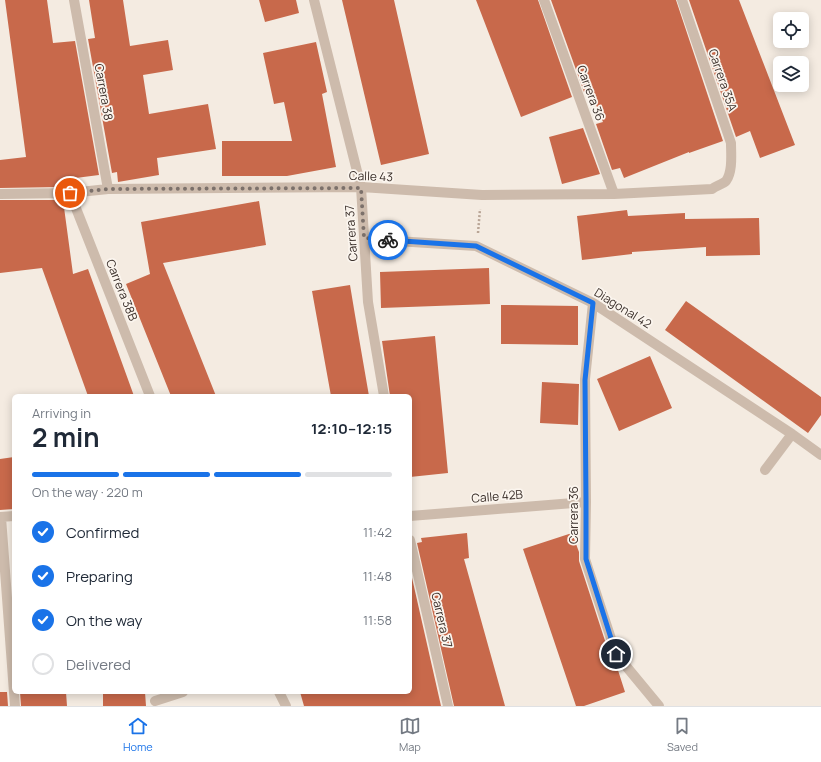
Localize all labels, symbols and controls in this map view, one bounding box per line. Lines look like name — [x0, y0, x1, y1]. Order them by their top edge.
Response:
map controls — [773, 12, 809, 92]
button: locate — [773, 12, 809, 48]
street label: Carrera 35A — [704, 46, 742, 114]
button: layers — [773, 56, 809, 92]
street label: Carrera 38 — [91, 62, 117, 122]
street label: Carrera 36 — [573, 63, 609, 123]
street label: Calle 43 — [349, 167, 393, 185]
pin — [53, 176, 87, 210]
icon: bag — [59, 182, 81, 204]
street label: Carrera 37 — [341, 204, 361, 262]
courier — [368, 220, 408, 260]
icon: bike — [377, 229, 399, 251]
street label: Carrera 38B — [102, 257, 142, 323]
street label: Diagonal 42 — [591, 284, 655, 332]
text: Arriving in — [32, 404, 91, 422]
text: 12:10–12:15 — [311, 418, 392, 439]
text: 2 min — [32, 419, 100, 455]
text: On the way · 220 m — [32, 483, 143, 501]
street label: Calle 42B — [471, 485, 523, 507]
street label: Carrera 36 — [565, 486, 582, 544]
icon: check — [32, 521, 54, 543]
text: Confirmed — [66, 522, 139, 543]
text: 11:42 — [363, 523, 392, 541]
icon: check — [32, 565, 54, 587]
text: Preparing — [66, 566, 133, 587]
text: 11:48 — [363, 567, 392, 585]
street label: Carrera 37 — [427, 591, 457, 649]
icon: check — [32, 609, 54, 631]
text: On the way — [66, 610, 142, 631]
text: 11:58 — [363, 611, 392, 629]
pin — [599, 637, 633, 671]
icon: home — [605, 643, 627, 665]
text: Delivered — [66, 654, 131, 675]
tab: Home — [123, 715, 153, 754]
tab: Map — [399, 715, 421, 754]
tab: Saved — [667, 715, 698, 754]

